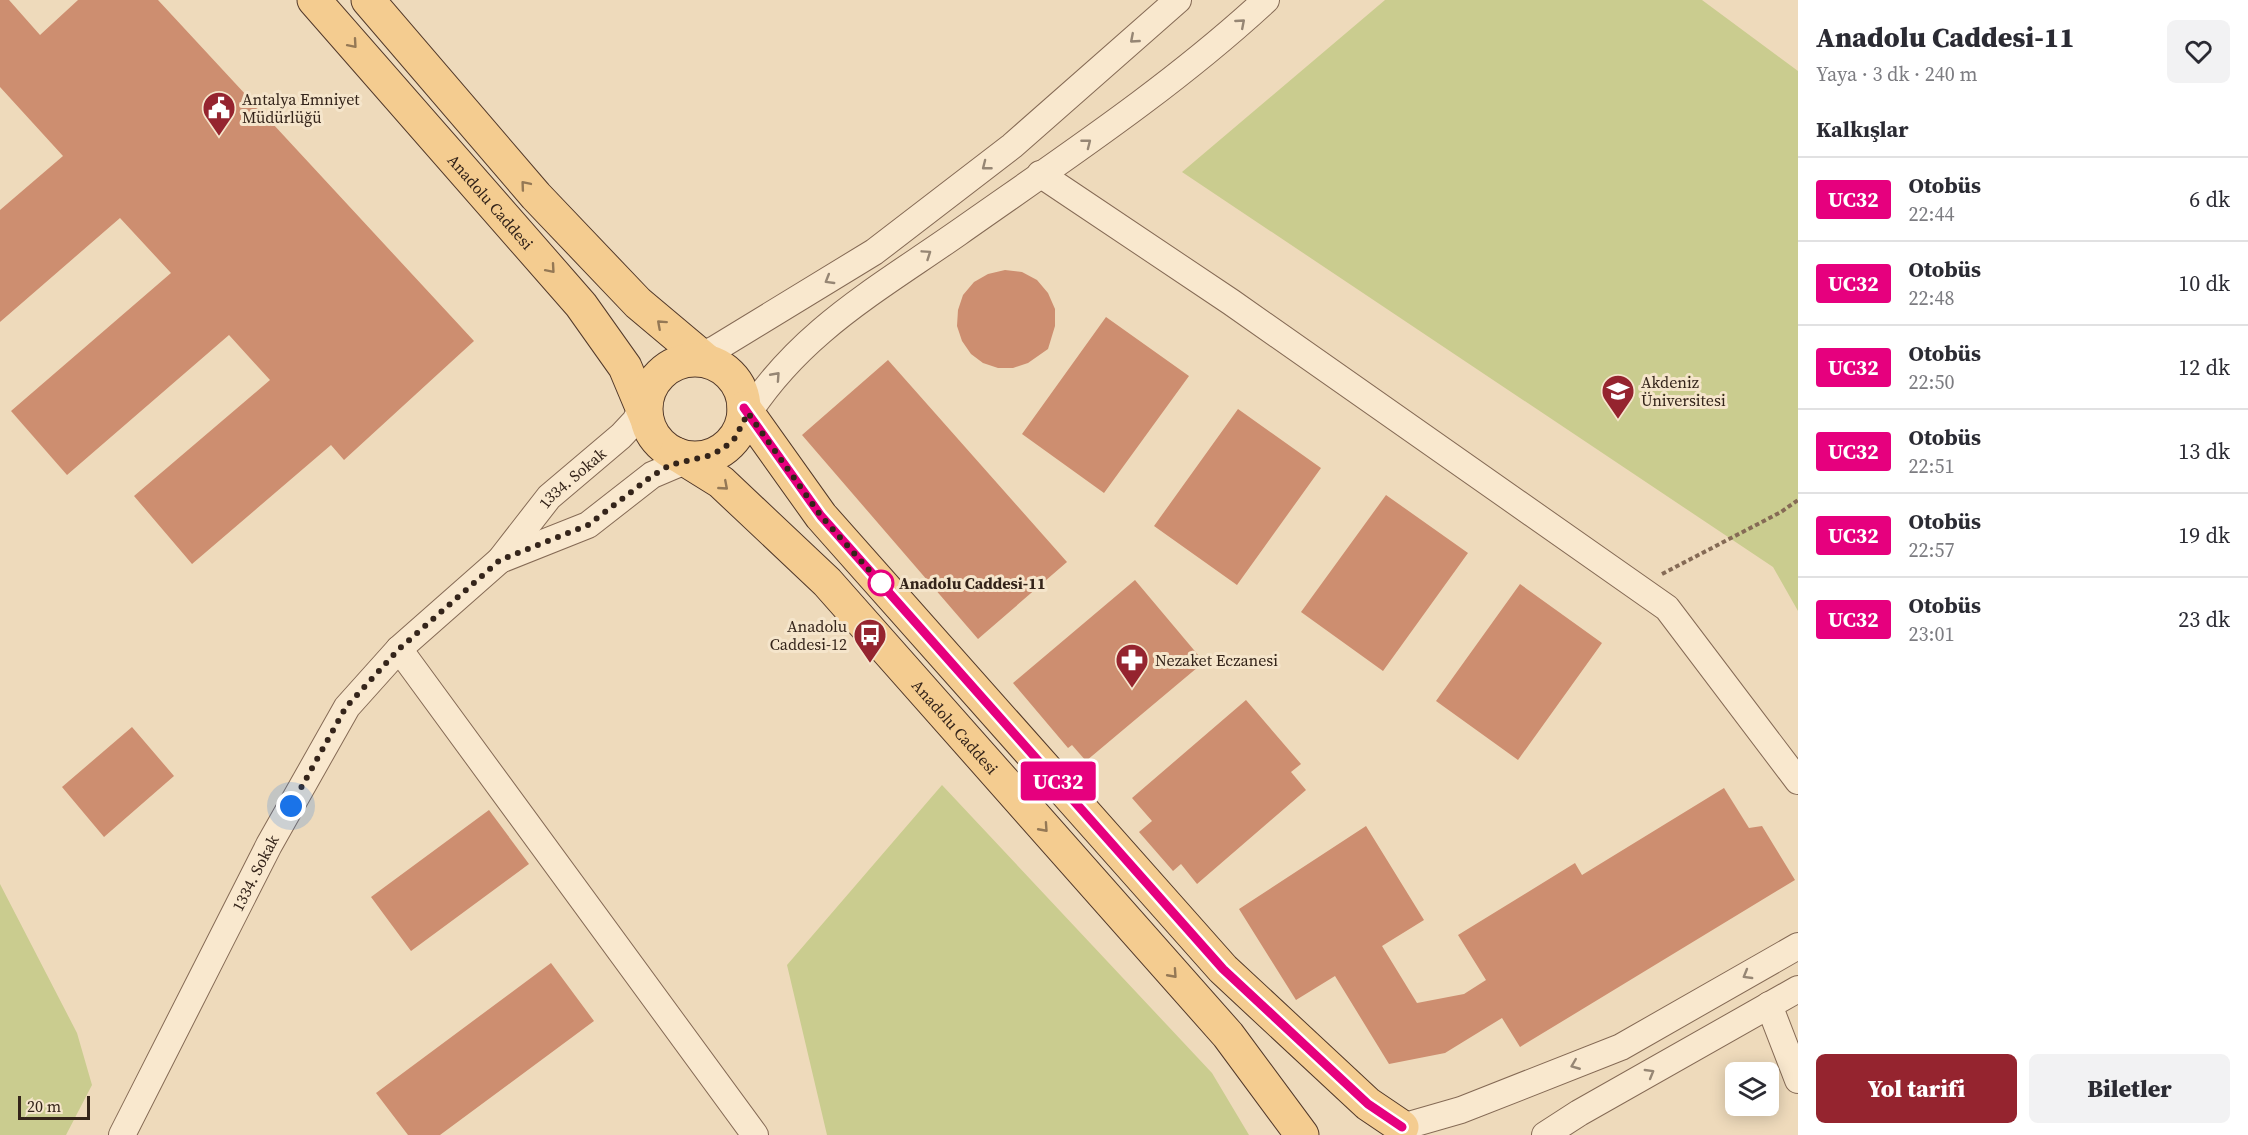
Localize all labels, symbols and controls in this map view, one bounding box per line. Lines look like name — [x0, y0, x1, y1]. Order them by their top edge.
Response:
text: Anadolu Caddesi-11 — [1816, 18, 2075, 56]
one-way arrow — [1234, 19, 1245, 30]
button: heart — [2167, 20, 2230, 83]
one-way arrow — [1130, 31, 1141, 42]
one-way arrow — [346, 37, 357, 48]
text: Yaya · 3 dk · 240 m — [1816, 60, 1977, 88]
place label: Antalya Emniyet Müdürlüğü — [242, 88, 360, 128]
public building icon: Antalya Emniyet Müdürlüğü — [201, 90, 237, 137]
text: Kalkışlar — [1816, 114, 1908, 144]
one-way arrow — [1080, 139, 1091, 150]
street label: Anadolu Caddesi — [443, 149, 539, 254]
one-way arrow — [982, 158, 993, 169]
text: Otobüs — [1909, 170, 1981, 200]
one-way arrow — [522, 181, 533, 192]
text: 6 dk — [2189, 184, 2230, 214]
text: UC32 — [1828, 185, 1879, 214]
text: 22:44 — [1909, 200, 1955, 228]
one-way arrow — [920, 250, 931, 261]
text: Otobüs — [1909, 254, 1981, 284]
one-way arrow — [543, 263, 554, 274]
text: 10 dk — [2178, 268, 2230, 298]
text: UC32 — [1828, 269, 1879, 298]
one-way arrow — [825, 273, 835, 284]
text: 22:48 — [1909, 284, 1955, 312]
one-way arrow — [658, 320, 668, 331]
text: Otobüs — [1909, 338, 1981, 368]
text: 12 dk — [2178, 352, 2230, 382]
text: UC32 — [1828, 353, 1879, 382]
text: 22:50 — [1909, 368, 1955, 396]
place label: Akdeniz Üniversitesi — [1641, 371, 1726, 411]
one-way arrow — [769, 372, 780, 382]
school or university icon: Akdeniz Üniversitesi — [1600, 373, 1636, 420]
text: Otobüs — [1909, 422, 1981, 452]
text: 13 dk — [2178, 436, 2230, 466]
text: UC32 — [1828, 437, 1879, 466]
street label: 1334. Sokak — [533, 442, 611, 513]
text: 22:51 — [1909, 452, 1955, 480]
one-way arrow — [717, 479, 728, 490]
text: Otobüs — [1909, 506, 1981, 536]
text: 19 dk — [2178, 520, 2230, 550]
text: UC32 — [1828, 521, 1879, 550]
text: 22:57 — [1909, 536, 1955, 564]
marker: Anadolu Caddesi-11 — [868, 570, 894, 596]
place label: Anadolu Caddesi-11 — [899, 572, 1046, 594]
text: Otobüs — [1909, 590, 1981, 620]
text: 23 dk — [2178, 604, 2230, 634]
text: UC32 — [1828, 605, 1879, 634]
place label: Anadolu Caddesi-12 — [770, 615, 847, 655]
bus stop icon: Anadolu Caddesi-12 — [852, 617, 888, 664]
text: 23:01 — [1909, 620, 1955, 648]
pharmacy icon: Nezaket Eczanesi — [1114, 642, 1150, 689]
place label: Nezaket Eczanesi — [1155, 649, 1278, 671]
street label: Anadolu Caddesi — [907, 674, 1003, 779]
line badge: UC32 — [1016, 762, 1100, 800]
text: UC32 — [1033, 767, 1083, 796]
your location — [276, 791, 306, 821]
one-way arrow — [1037, 821, 1048, 831]
street label: 1334. Sokak — [226, 830, 284, 915]
one-way arrow — [1166, 967, 1177, 977]
one-way arrow — [1743, 968, 1753, 979]
button: Yol tarifi — [1816, 1054, 2017, 1123]
button: Biletler — [2029, 1054, 2230, 1123]
one-way arrow — [1570, 1058, 1581, 1070]
map controls — [1725, 1062, 1779, 1116]
button: layers — [1725, 1062, 1779, 1116]
one-way arrow — [1644, 1069, 1654, 1080]
scale bar — [18, 1093, 90, 1120]
text: 20 m — [27, 1095, 61, 1117]

